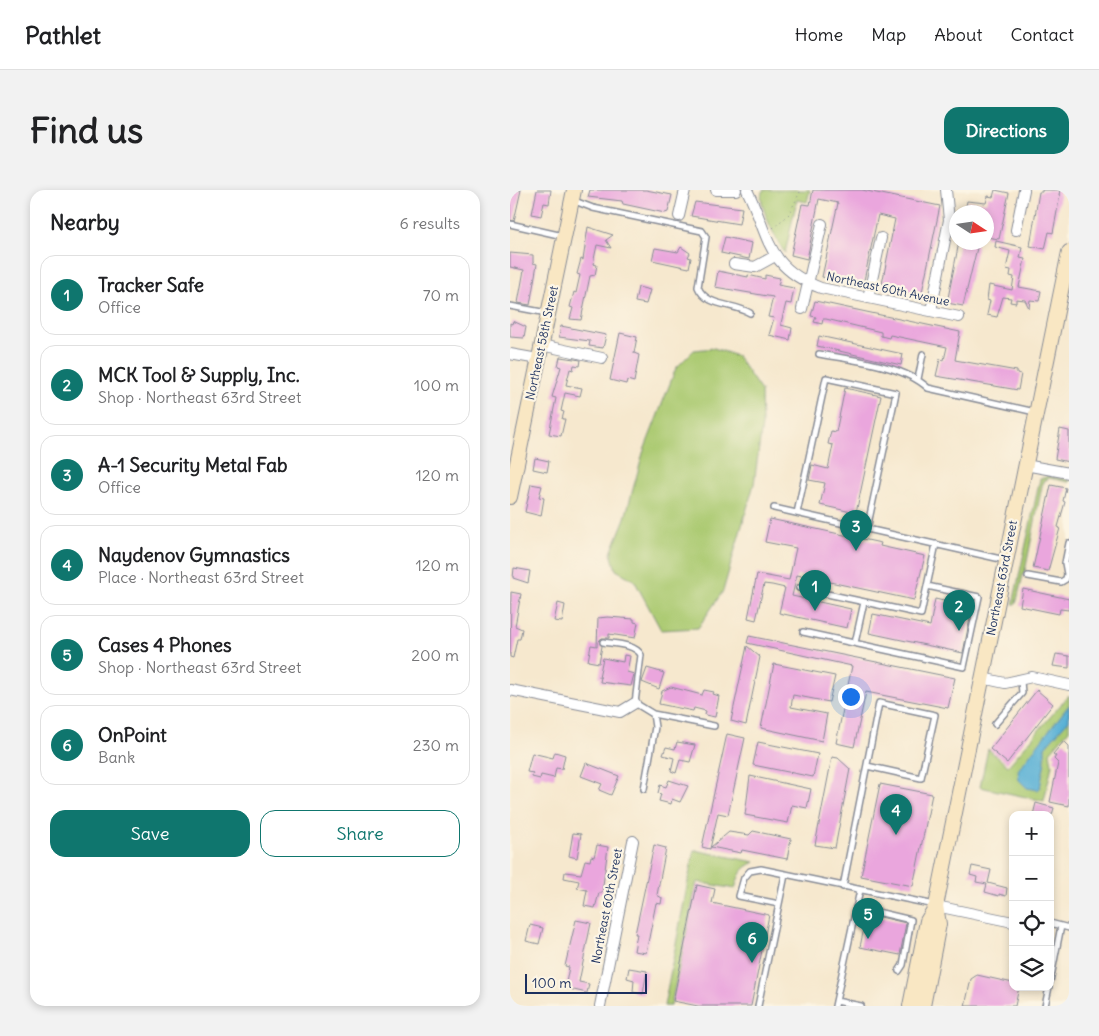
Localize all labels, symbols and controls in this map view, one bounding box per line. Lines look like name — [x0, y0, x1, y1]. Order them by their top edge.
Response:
text: Pathlet — [25, 20, 101, 50]
text: Home — [795, 23, 843, 46]
text: Map — [871, 23, 906, 46]
text: About — [934, 23, 982, 46]
text: Contact — [1010, 23, 1074, 46]
button: Directions — [944, 107, 1069, 154]
text: Find us — [30, 108, 143, 152]
north arrow — [949, 205, 994, 250]
text: Nearby — [50, 209, 120, 236]
text: 6 results — [399, 213, 460, 233]
street label: Northeast 60th Avenue — [825, 268, 951, 309]
text: Tracker Safe — [98, 273, 204, 297]
text: 1 — [64, 285, 70, 305]
text: 70 m — [423, 285, 459, 305]
street label: Northeast 58th Street — [522, 285, 561, 401]
text: Office — [98, 297, 141, 317]
text: MCK Tool & Supply, Inc. — [98, 363, 300, 387]
text: 2 — [63, 375, 71, 395]
text: 100 m — [414, 375, 459, 395]
text: Shop · Northeast 63rd Street — [98, 387, 301, 407]
text: A-1 Security Metal Fab — [98, 453, 288, 477]
text: 3 — [62, 465, 72, 485]
text: 120 m — [416, 465, 459, 485]
text: Office — [98, 477, 141, 497]
pin: 3 — [840, 510, 872, 551]
street label: Northeast 63rd Street — [983, 519, 1020, 637]
text: Naydenov Gymnastics — [98, 543, 290, 567]
text: 4 — [62, 555, 72, 575]
text: 120 m — [416, 555, 459, 575]
text: Place · Northeast 63rd Street — [98, 567, 304, 587]
pin: 1 — [799, 570, 831, 611]
pin: 2 — [943, 590, 975, 631]
text: Cases 4 Phones — [98, 633, 232, 657]
text: 5 — [62, 645, 72, 665]
text: 200 m — [411, 645, 459, 665]
text: Shop · Northeast 63rd Street — [98, 657, 301, 677]
your location — [838, 684, 864, 710]
text: OnPoint — [98, 723, 167, 747]
text: 6 — [62, 735, 72, 755]
text: 230 m — [413, 735, 459, 755]
text: Bank — [98, 747, 135, 767]
pin: 4 — [880, 794, 912, 835]
button: Save — [50, 810, 250, 857]
button: Share — [260, 810, 460, 857]
map controls — [1009, 811, 1054, 991]
button: + — [1009, 811, 1054, 856]
street label: Northeast 60th Street — [588, 847, 625, 965]
button: − — [1009, 856, 1054, 901]
pin: 5 — [852, 898, 884, 939]
button: locate — [1009, 901, 1054, 946]
pin: 6 — [736, 922, 768, 963]
button: layers — [1009, 946, 1054, 991]
scale bar — [525, 971, 648, 994]
text: 100 m — [532, 974, 572, 992]

